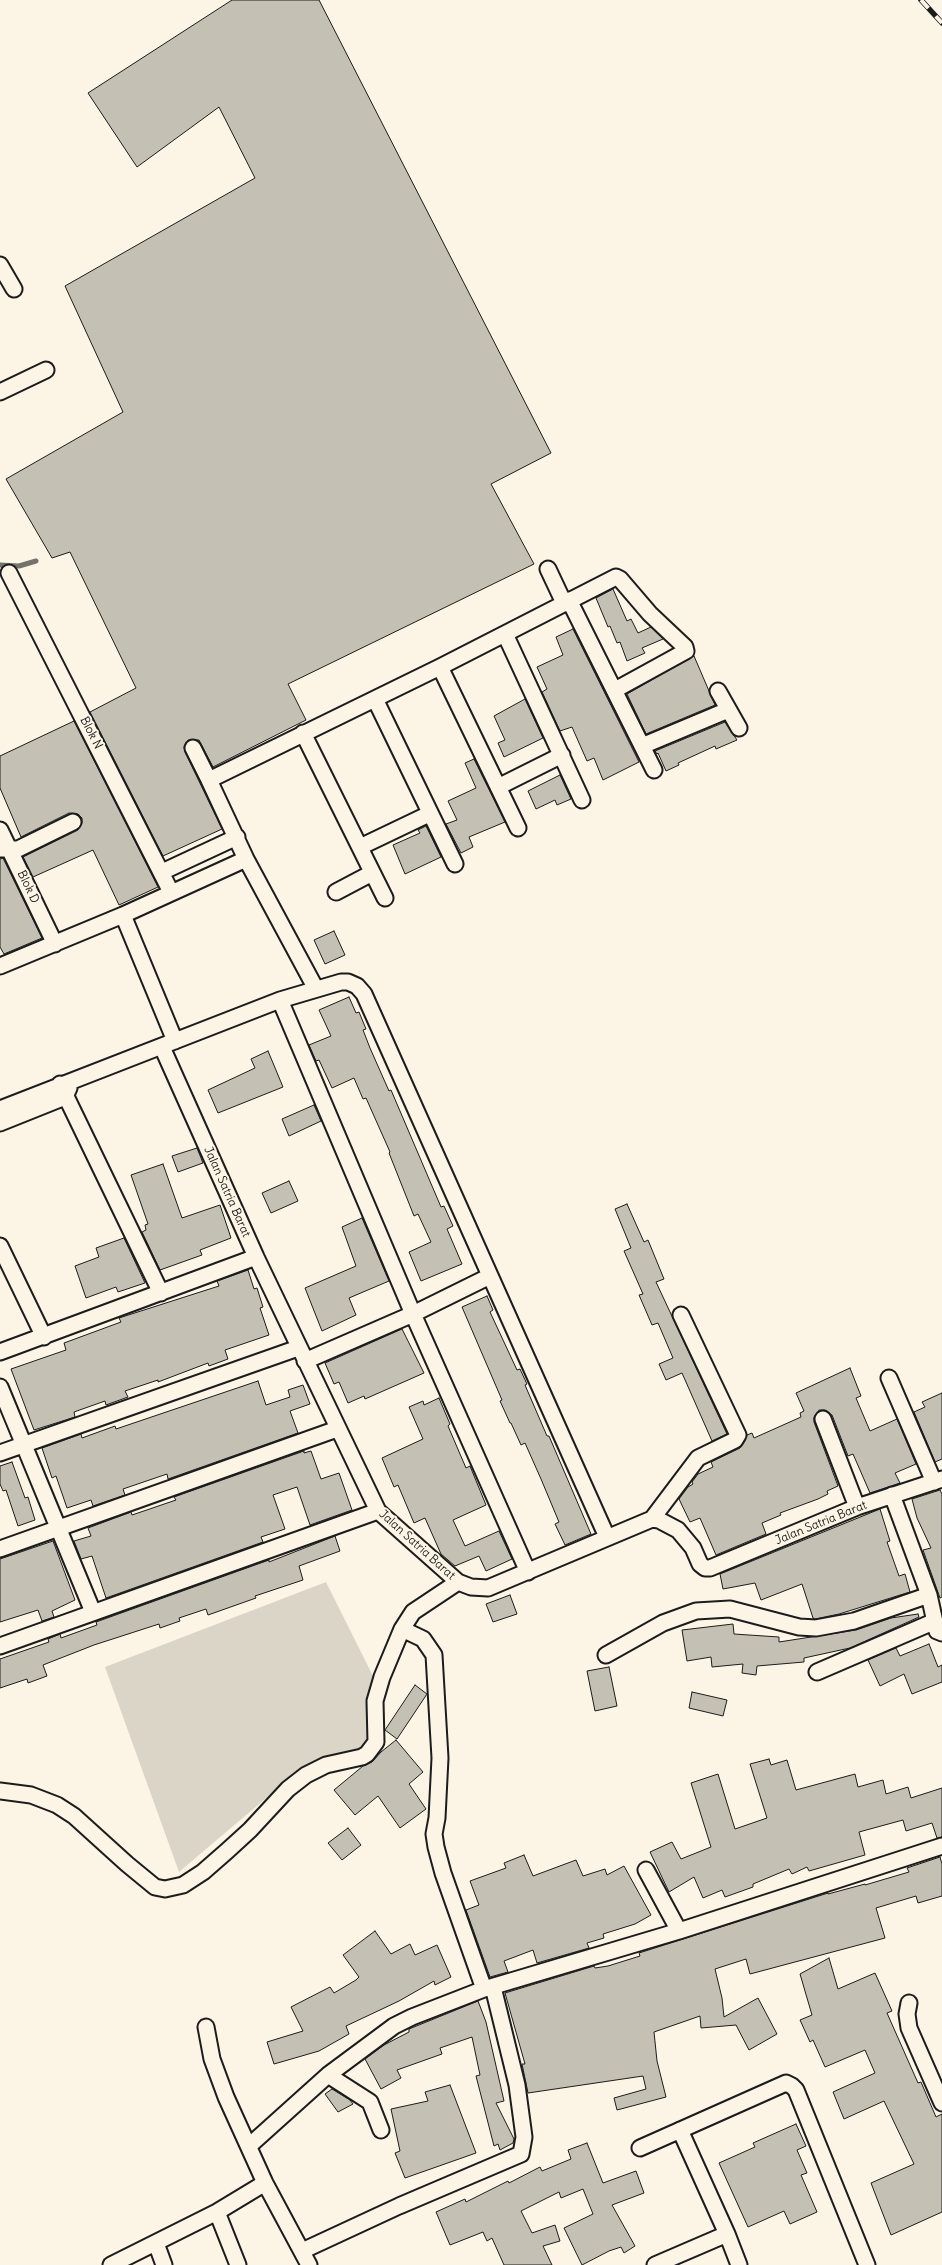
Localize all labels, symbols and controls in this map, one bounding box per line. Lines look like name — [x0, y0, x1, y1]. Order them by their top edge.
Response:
street label: Blok N — [77, 714, 105, 752]
street label: Blok D — [14, 868, 42, 906]
street label: Jalan Satria Barat — [201, 1145, 253, 1239]
street label: Jalan Satria Barat — [773, 1498, 869, 1548]
street label: Jalan Satria Barat — [376, 1507, 458, 1583]

